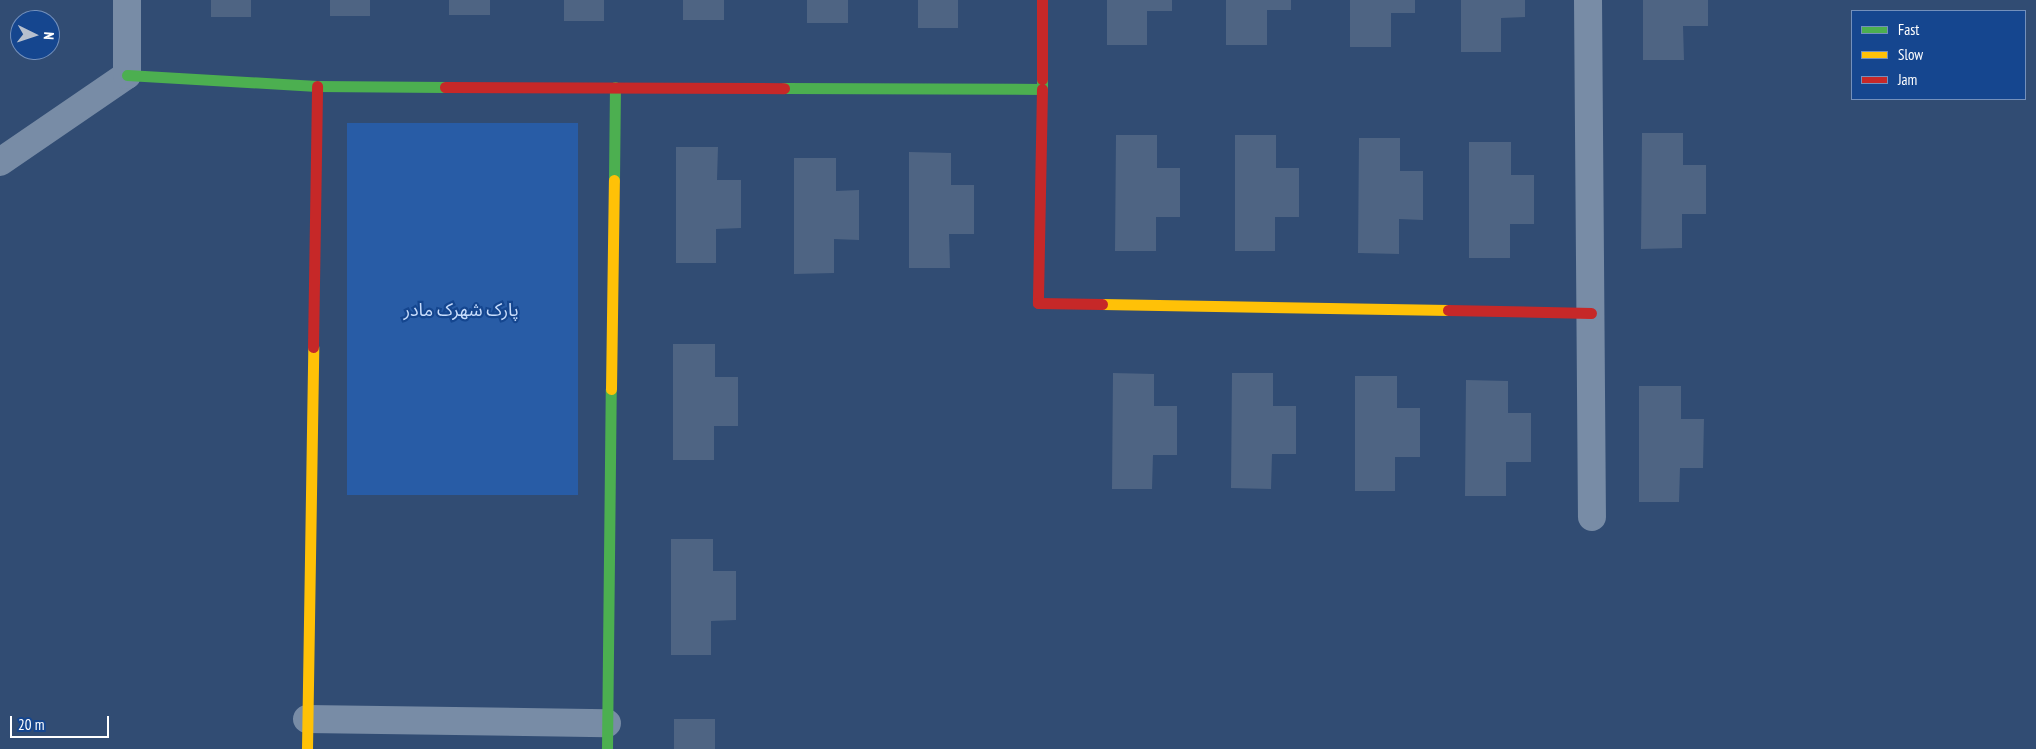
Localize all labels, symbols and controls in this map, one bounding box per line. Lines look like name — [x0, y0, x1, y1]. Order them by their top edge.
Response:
north arrow — [10, 10, 60, 60]
legend — [1851, 10, 2026, 100]
text: Fast — [1898, 20, 1919, 39]
text: N — [40, 32, 58, 40]
text: Slow — [1898, 45, 1923, 64]
text: Jam — [1898, 70, 1917, 89]
park label: پارک شهرک مادر — [403, 299, 519, 321]
scale bar — [12, 706, 111, 738]
text: 20 m — [18, 715, 44, 734]

